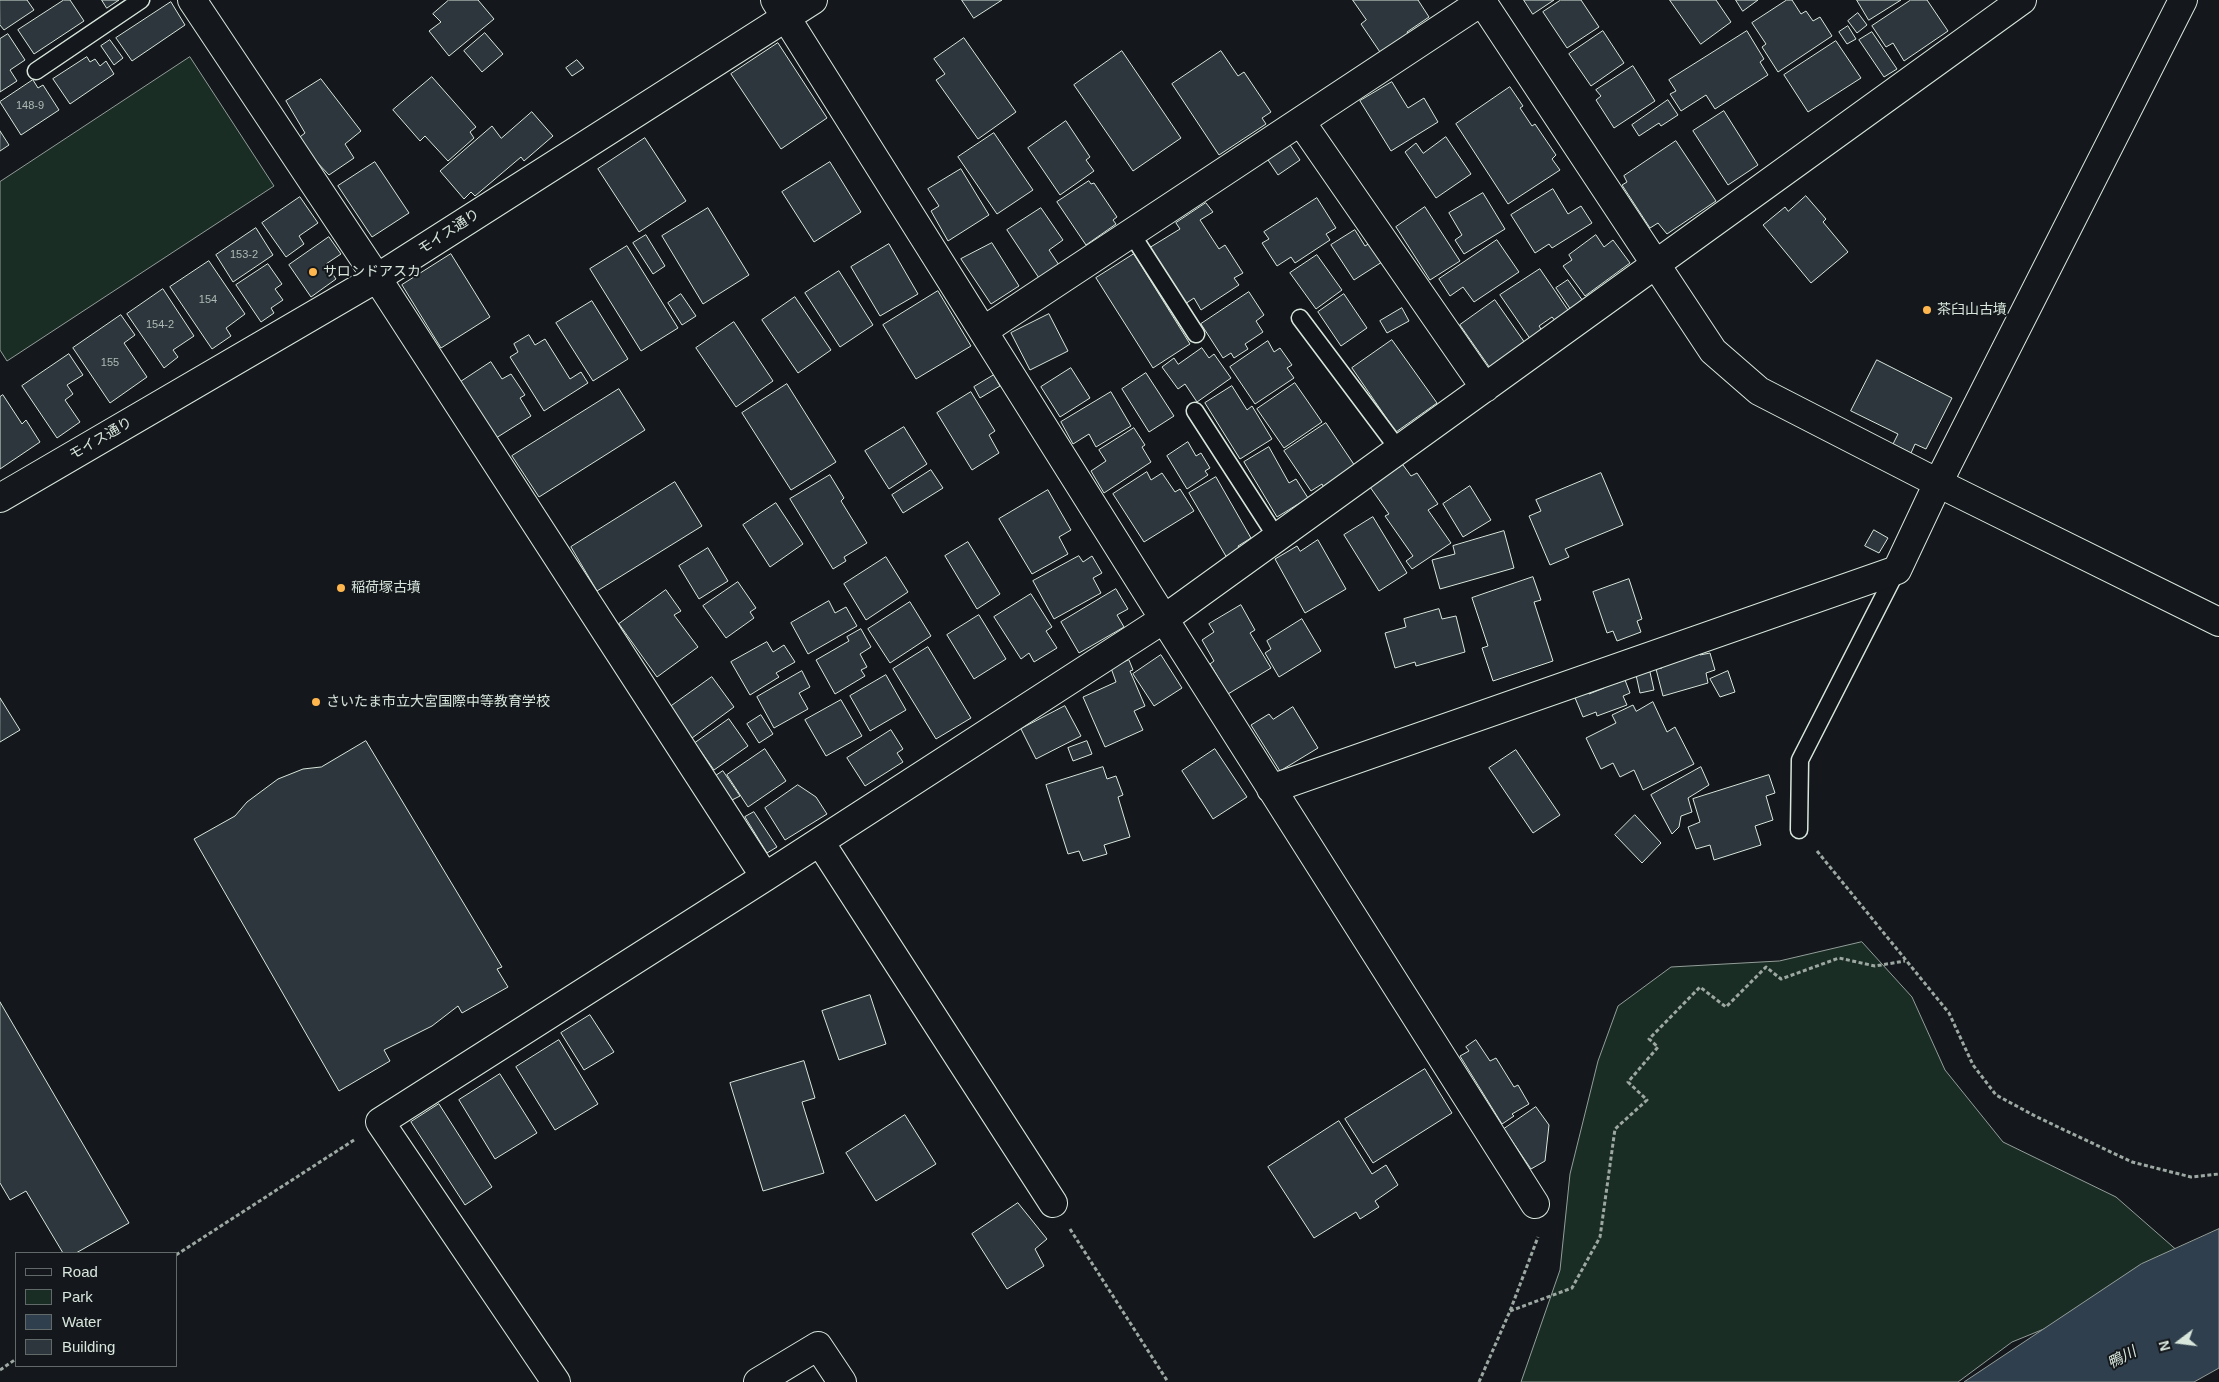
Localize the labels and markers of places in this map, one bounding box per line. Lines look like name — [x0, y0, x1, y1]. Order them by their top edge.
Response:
place label: サロンドアスカ — [323, 264, 421, 280]
marker: サロンドアスカ — [307, 266, 319, 278]
place label: 茶臼山古墳 — [1937, 302, 2007, 318]
marker: 茶臼山古墳 — [1921, 304, 1933, 316]
place label: 稲荷塚古墳 — [351, 580, 421, 596]
marker: 稲荷塚古墳 — [335, 582, 347, 594]
place label: さいたま市立大宮国際中等教育学校 — [326, 694, 550, 710]
marker: さいたま市立大宮国際中等教育学校 — [310, 696, 322, 708]

